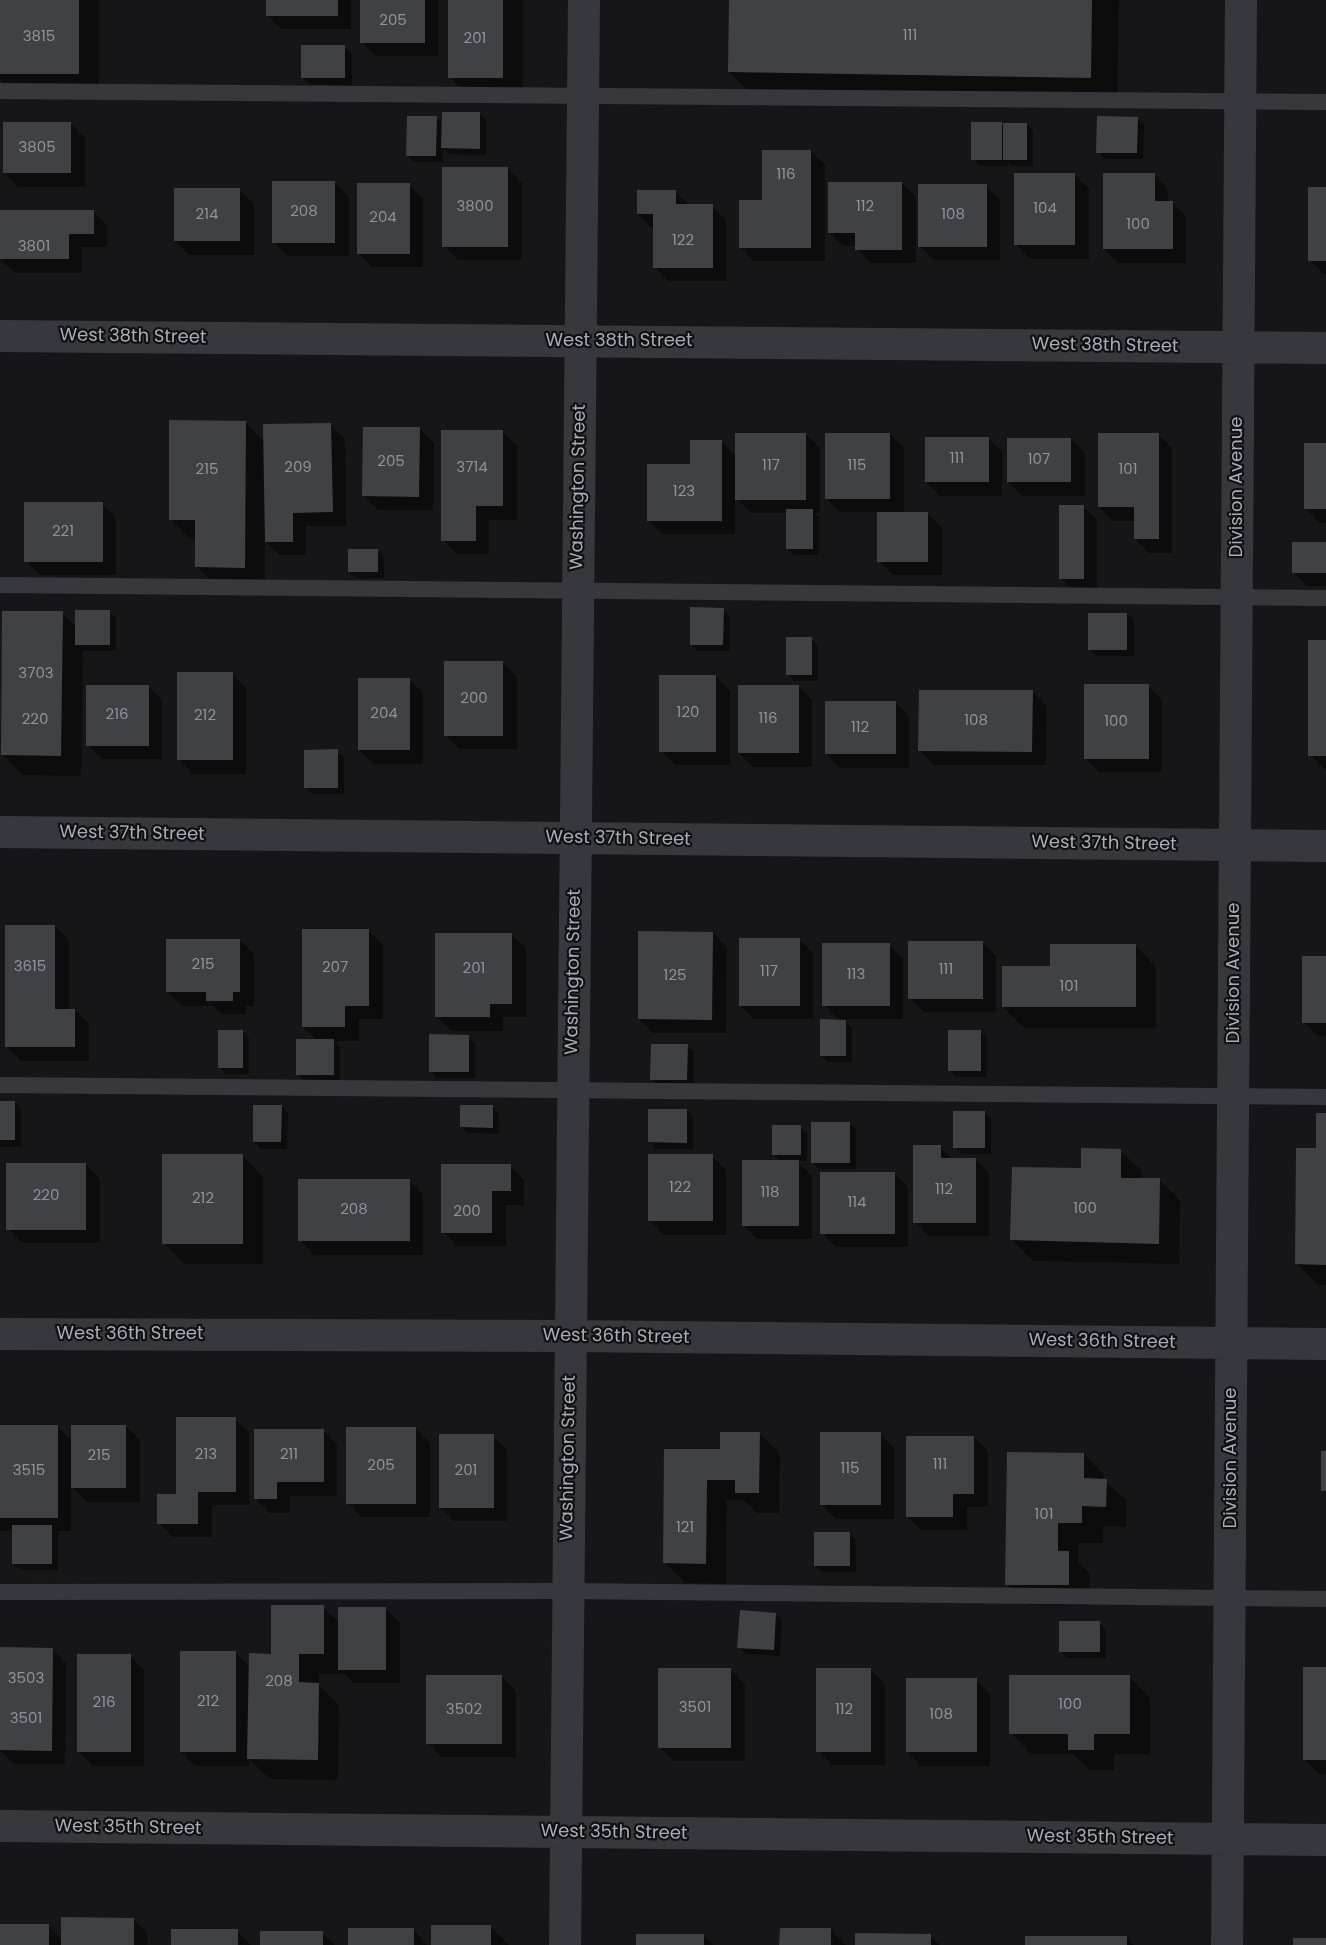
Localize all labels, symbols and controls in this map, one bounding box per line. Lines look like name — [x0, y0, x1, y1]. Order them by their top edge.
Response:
house number: 205 — [379, 12, 407, 30]
house number: 111 — [903, 27, 917, 45]
house number: 3815 — [23, 28, 55, 46]
house number: 201 — [464, 30, 486, 48]
house number: 3805 — [18, 139, 56, 157]
house number: 116 — [776, 166, 796, 184]
house number: 3800 — [456, 198, 494, 216]
house number: 112 — [856, 198, 874, 216]
house number: 104 — [1033, 200, 1057, 218]
house number: 208 — [290, 203, 318, 221]
house number: 214 — [196, 206, 218, 224]
house number: 108 — [941, 206, 965, 224]
house number: 204 — [369, 209, 397, 227]
house number: 100 — [1126, 216, 1150, 234]
house number: 122 — [672, 232, 694, 250]
house number: 3801 — [18, 238, 50, 256]
street label: West 38th Street — [59, 325, 207, 349]
street label: West 38th Street — [545, 330, 693, 352]
street label: West 38th Street — [1031, 334, 1179, 358]
street label: Washington Street — [567, 404, 591, 570]
street label: Division Avenue — [1226, 417, 1248, 557]
house number: 111 — [950, 450, 964, 468]
house number: 107 — [1028, 451, 1050, 469]
house number: 205 — [377, 453, 405, 471]
house number: 117 — [762, 457, 780, 475]
house number: 115 — [847, 457, 867, 475]
house number: 209 — [284, 459, 312, 477]
house number: 3714 — [456, 459, 488, 477]
house number: 215 — [196, 461, 218, 479]
house number: 101 — [1118, 461, 1138, 479]
house number: 123 — [673, 483, 695, 501]
house number: 221 — [52, 523, 74, 541]
house number: 3703 — [18, 665, 54, 683]
house number: 200 — [460, 690, 488, 708]
house number: 120 — [677, 704, 699, 722]
house number: 204 — [370, 705, 398, 723]
house number: 216 — [106, 706, 128, 724]
house number: 212 — [194, 707, 216, 725]
house number: 116 — [758, 710, 778, 728]
house number: 220 — [22, 711, 48, 729]
house number: 108 — [964, 712, 988, 730]
house number: 100 — [1104, 713, 1128, 731]
house number: 112 — [851, 719, 869, 737]
street label: West 37th Street — [59, 822, 205, 846]
street label: West 37th Street — [545, 827, 691, 851]
street label: West 37th Street — [1031, 832, 1177, 856]
street label: Washington Street — [562, 889, 586, 1055]
street label: Division Avenue — [1223, 903, 1245, 1043]
house number: 215 — [192, 956, 214, 974]
house number: 3615 — [14, 958, 46, 976]
house number: 207 — [322, 959, 348, 977]
house number: 201 — [463, 960, 485, 978]
house number: 111 — [939, 961, 953, 979]
house number: 117 — [760, 963, 778, 981]
house number: 113 — [847, 966, 865, 984]
house number: 125 — [664, 967, 686, 985]
house number: 101 — [1059, 978, 1079, 996]
house number: 122 — [669, 1179, 691, 1197]
house number: 112 — [935, 1181, 953, 1199]
house number: 118 — [760, 1184, 780, 1202]
house number: 220 — [33, 1187, 59, 1205]
house number: 212 — [192, 1190, 214, 1208]
house number: 114 — [847, 1194, 867, 1212]
house number: 100 — [1073, 1200, 1097, 1218]
house number: 208 — [340, 1201, 368, 1219]
house number: 200 — [453, 1203, 481, 1221]
street label: West 36th Street — [56, 1323, 204, 1345]
street label: West 36th Street — [542, 1325, 690, 1349]
street label: West 36th Street — [1028, 1330, 1176, 1354]
street label: Washington Street — [557, 1375, 581, 1541]
street label: Division Avenue — [1220, 1388, 1242, 1528]
house number: 213 — [195, 1446, 217, 1464]
house number: 211 — [280, 1446, 298, 1464]
house number: 215 — [88, 1447, 110, 1465]
house number: 111 — [933, 1456, 947, 1474]
house number: 205 — [367, 1457, 395, 1475]
house number: 115 — [840, 1460, 860, 1478]
house number: 3515 — [13, 1462, 45, 1480]
house number: 201 — [455, 1462, 477, 1480]
house number: 101 — [1034, 1506, 1054, 1524]
house number: 121 — [676, 1519, 694, 1537]
house number: 3503 — [8, 1670, 44, 1688]
house number: 208 — [265, 1673, 293, 1691]
house number: 212 — [197, 1693, 219, 1711]
house number: 216 — [93, 1694, 115, 1712]
house number: 100 — [1058, 1696, 1082, 1714]
house number: 3501 — [679, 1699, 711, 1717]
house number: 3502 — [446, 1701, 482, 1719]
house number: 112 — [835, 1701, 853, 1719]
house number: 108 — [929, 1706, 953, 1724]
house number: 3501 — [10, 1710, 42, 1728]
street label: West 35th Street — [54, 1816, 202, 1840]
street label: West 35th Street — [540, 1821, 688, 1845]
street label: West 35th Street — [1026, 1826, 1174, 1850]

